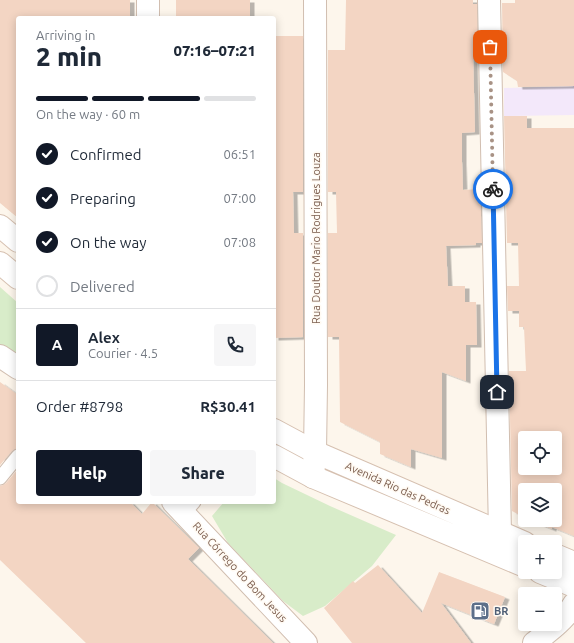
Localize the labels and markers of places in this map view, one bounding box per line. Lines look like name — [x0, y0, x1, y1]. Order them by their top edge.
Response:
pin — [473, 30, 507, 64]
pin — [480, 375, 514, 409]
fuel station icon: BR — [469, 600, 491, 622]
place label: BR — [494, 605, 509, 617]

